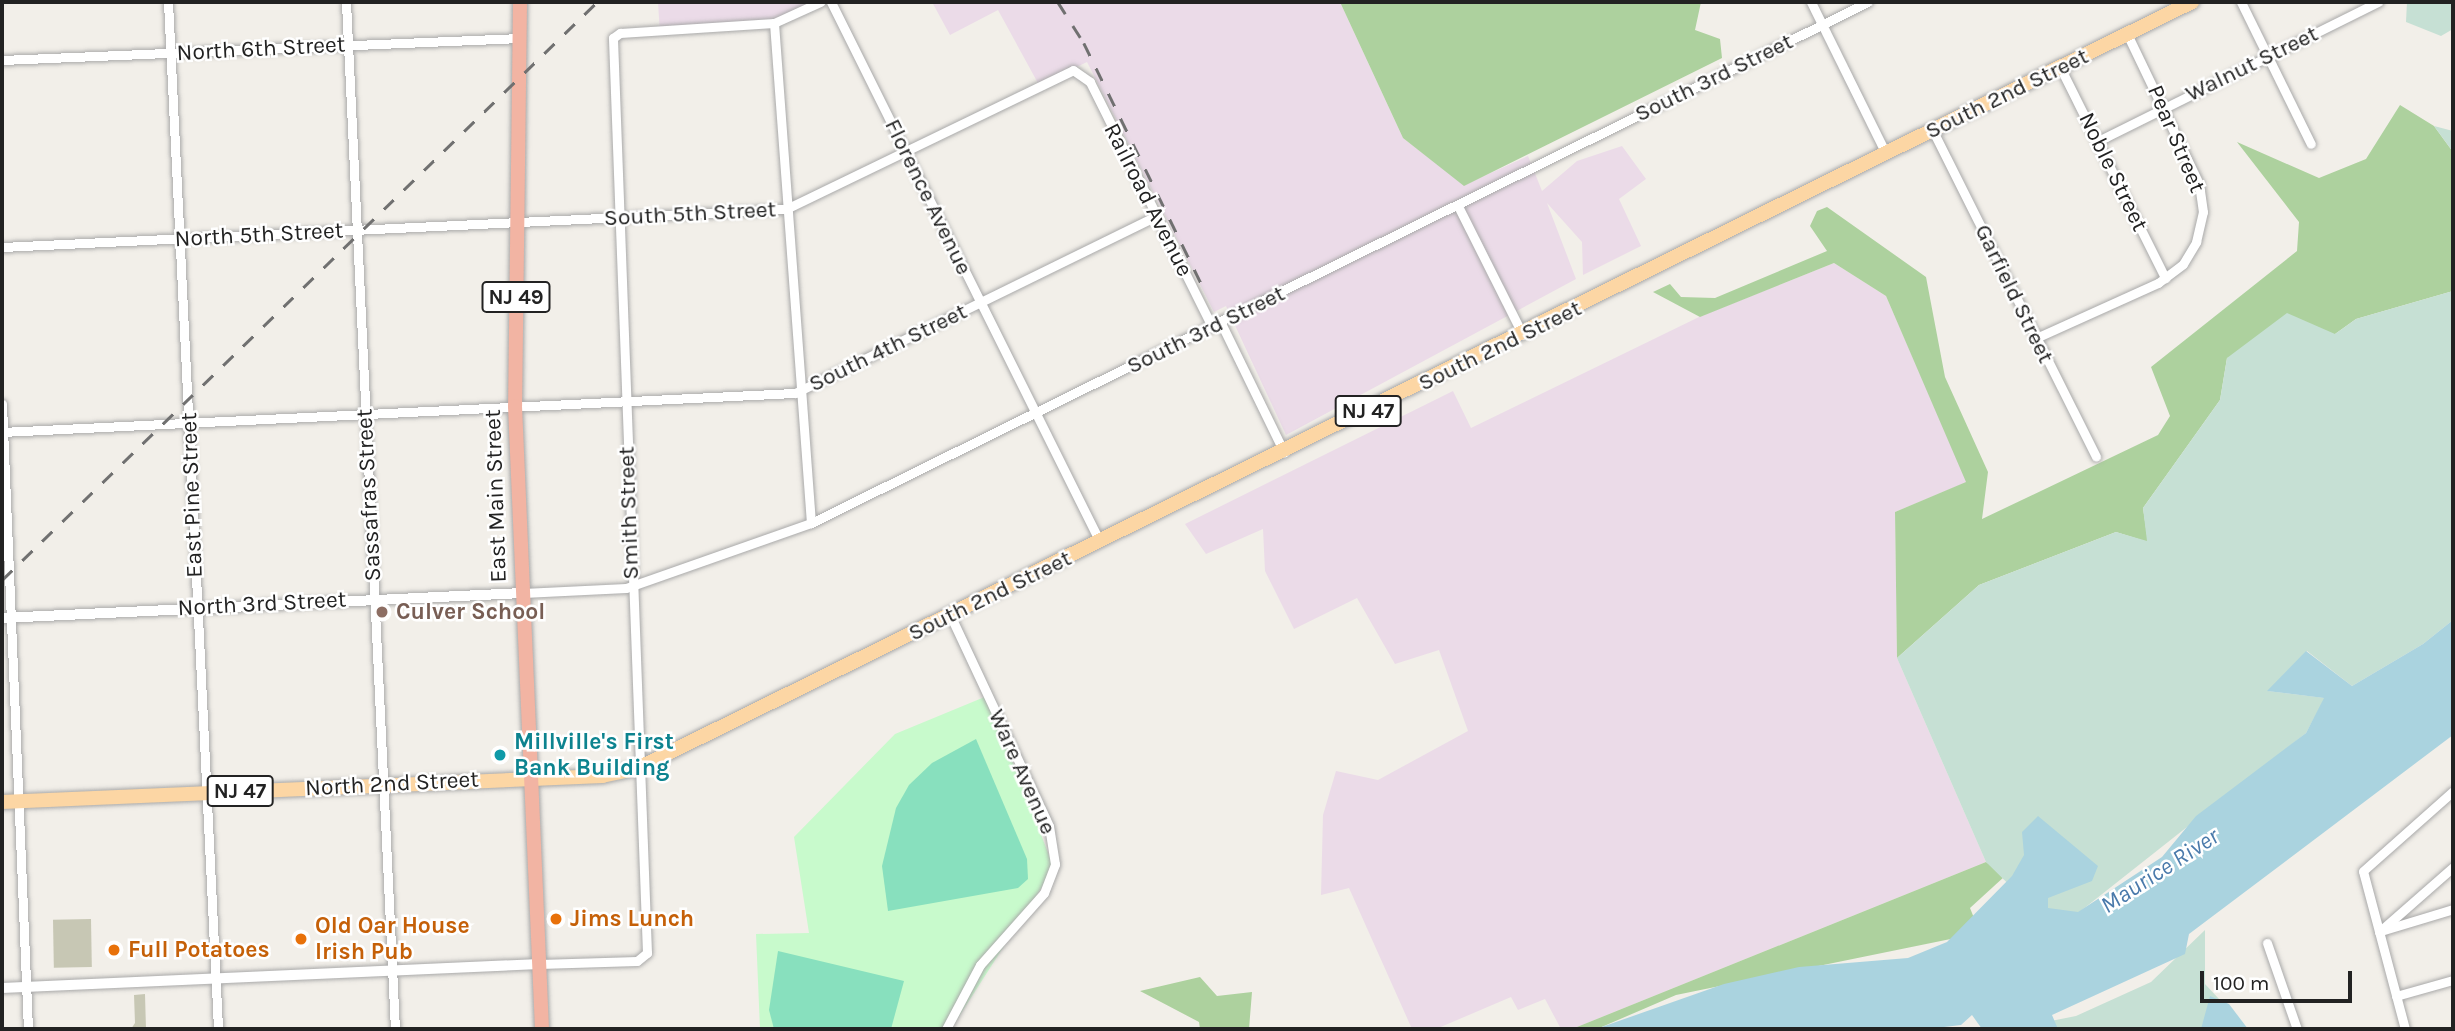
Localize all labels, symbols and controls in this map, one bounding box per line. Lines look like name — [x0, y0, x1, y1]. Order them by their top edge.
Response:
street label: Walnut Street — [2181, 20, 2323, 108]
street label: South 3rd Street — [1630, 28, 1798, 128]
street label: North 6th Street — [176, 31, 346, 67]
street label: South 2nd Street — [1921, 43, 2093, 145]
street label: Pear Street — [2141, 81, 2211, 197]
street label: Noble Street — [2072, 108, 2154, 236]
street label: Florence Avenue — [878, 115, 978, 279]
street label: Railroad Avenue — [1097, 119, 1199, 281]
street label: South 5th Street — [603, 196, 777, 232]
street label: North 5th Street — [174, 217, 344, 253]
street label: Garfield Street — [1968, 220, 2060, 368]
road number: NJ 49 — [481, 280, 551, 314]
street label: South 3rd Street — [1122, 280, 1290, 380]
street label: South 2nd Street — [1414, 295, 1586, 397]
street label: South 4th Street — [804, 298, 972, 398]
road number: NJ 47 — [1333, 394, 1403, 428]
street label: Sassafras Street — [351, 408, 387, 582]
street label: East Main Street — [479, 409, 513, 583]
street label: East Pine Street — [175, 412, 209, 578]
street label: Smith Street — [613, 446, 645, 580]
street label: South 2nd Street — [904, 545, 1076, 647]
street label: North 3rd Street — [177, 586, 347, 622]
place label: Culver School — [396, 598, 545, 626]
marker: Culver School — [374, 604, 390, 620]
street label: Ware Avenue — [982, 705, 1062, 839]
place label: Millville's First Bank Building — [514, 728, 674, 782]
marker: Millville's First Bank Building — [492, 747, 508, 763]
street label: North 2nd Street — [304, 766, 480, 802]
road number: NJ 47 — [205, 774, 275, 808]
water label: Maurice River — [2095, 822, 2225, 920]
place label: Jims Lunch — [570, 905, 694, 933]
marker: Jims Lunch — [548, 911, 564, 927]
place label: Old Oar House Irish Pub — [315, 912, 470, 966]
marker: Old Oar House Irish Pub — [293, 931, 309, 947]
place label: Full Potatoes — [128, 936, 270, 964]
marker: Full Potatoes — [106, 942, 122, 958]
scale bar — [2203, 958, 2355, 1002]
text: 100 m — [2213, 971, 2270, 995]

